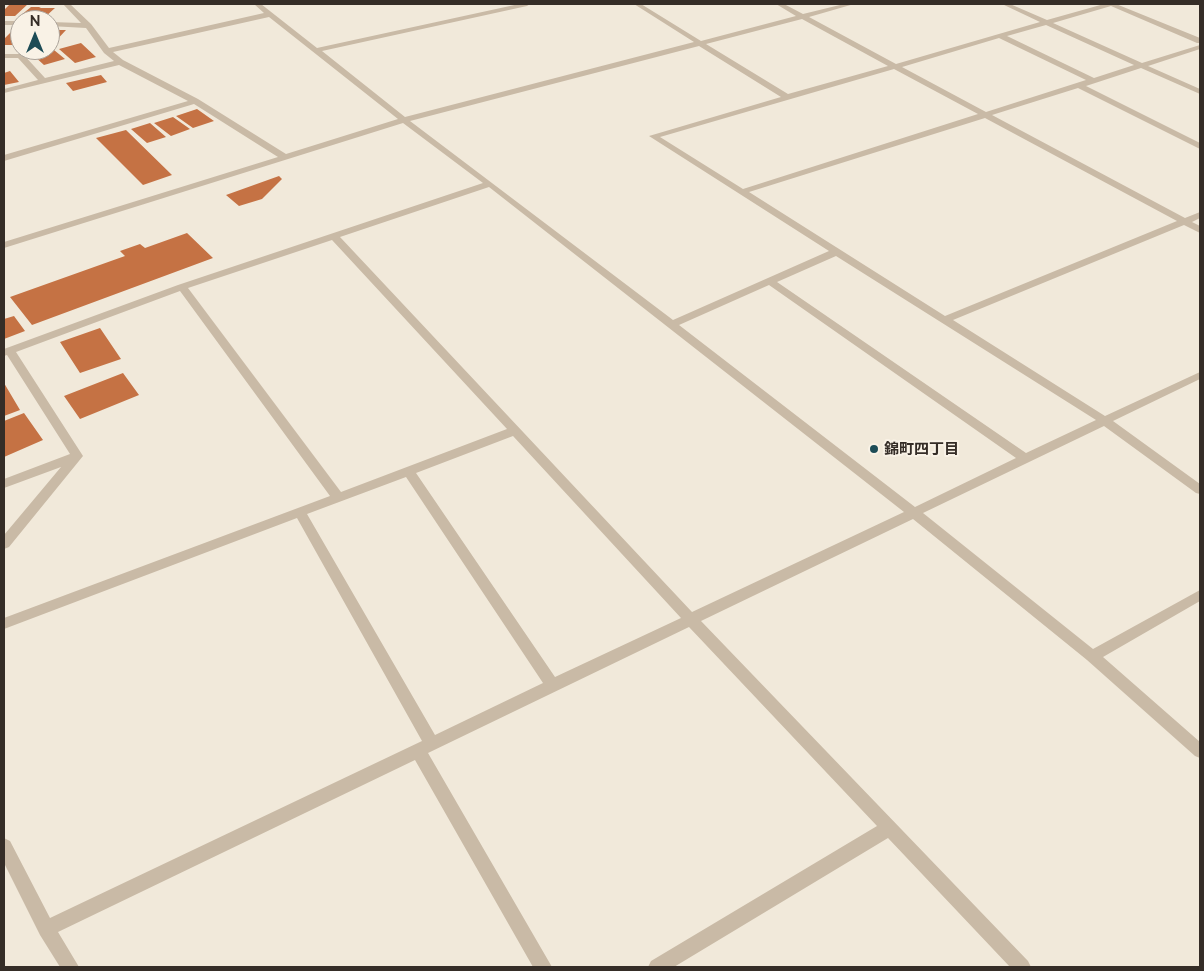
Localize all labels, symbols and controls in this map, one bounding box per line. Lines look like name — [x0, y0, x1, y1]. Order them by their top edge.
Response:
north arrow — [10, 10, 60, 60]
text: N — [30, 13, 40, 29]
place label: 錦町四丁目 — [884, 440, 959, 458]
marker: 錦町四丁目 — [868, 443, 880, 455]

